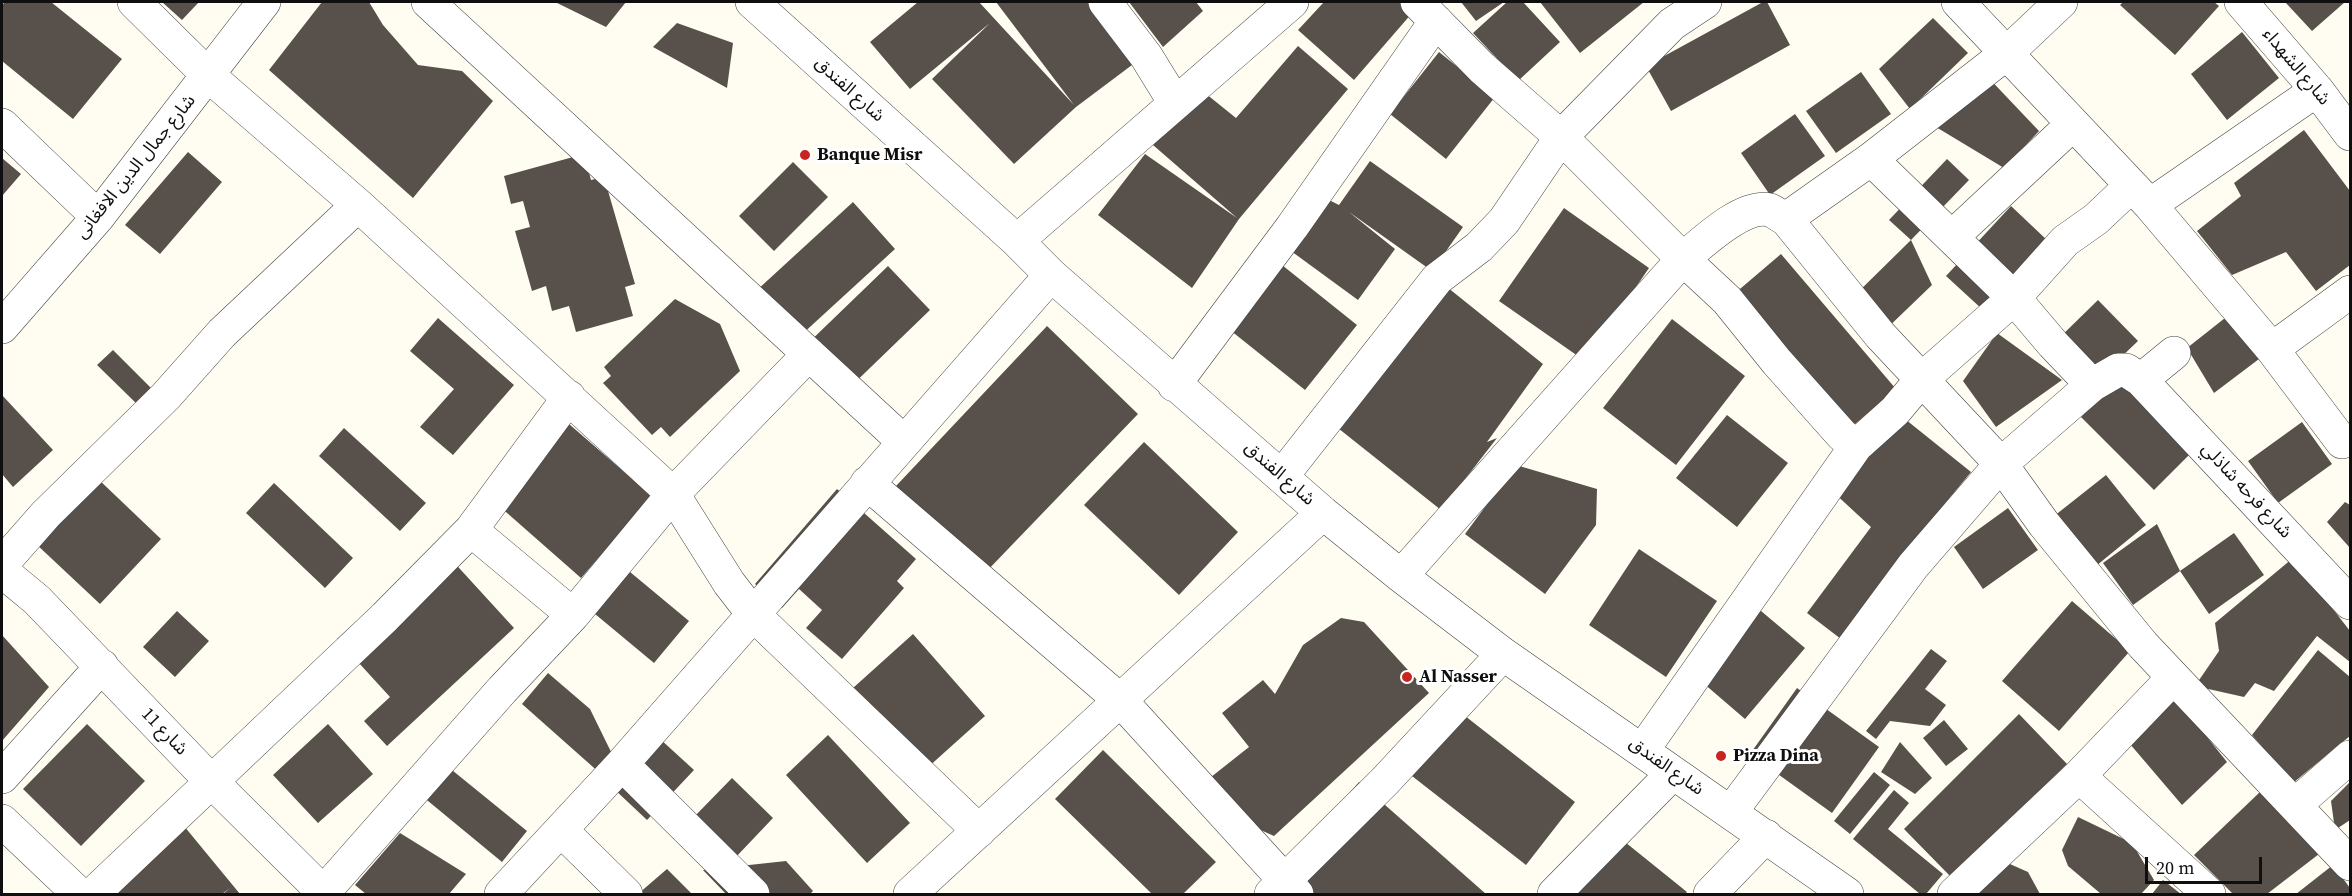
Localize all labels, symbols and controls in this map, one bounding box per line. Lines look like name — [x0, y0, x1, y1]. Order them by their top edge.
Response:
street label: شارع الشهداء — [2258, 24, 2334, 110]
street label: شارع الفندق — [810, 53, 888, 127]
street label: شارع جمال الدين الافغانى — [71, 91, 201, 243]
place label: Banque Misr — [817, 144, 922, 166]
marker: Banque Misr — [798, 148, 812, 162]
street label: شارع الفندق — [1239, 437, 1319, 511]
street label: شارع فرحه شاذلي — [2196, 439, 2296, 543]
place label: Al Nasser — [1419, 666, 1497, 688]
marker: Al Nasser — [1400, 670, 1414, 684]
street label: شارع 11 — [136, 704, 192, 760]
street label: شارع الفندق — [1624, 733, 1708, 801]
place label: Pizza Dina — [1733, 745, 1819, 767]
marker: Pizza Dina — [1714, 749, 1728, 763]
scale bar — [2148, 845, 2265, 883]
text: 20 m — [2156, 855, 2194, 880]

